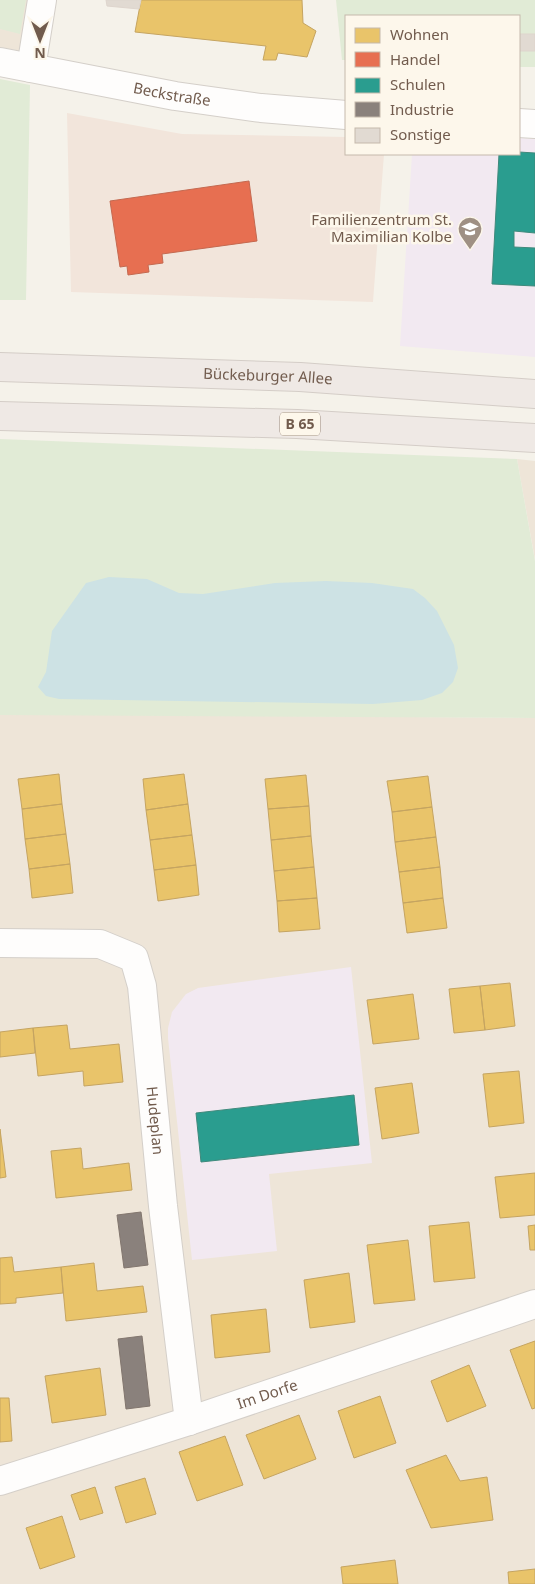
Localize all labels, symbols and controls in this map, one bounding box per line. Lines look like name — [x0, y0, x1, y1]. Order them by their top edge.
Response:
north arrow — [15, 15, 65, 65]
legend — [345, 15, 520, 155]
text: Wohnen — [390, 24, 449, 44]
text: N — [34, 44, 46, 63]
text: Handel — [390, 49, 440, 69]
text: Schulen — [390, 74, 446, 94]
street label: Beckstraße — [132, 77, 212, 110]
text: Industrie — [390, 99, 454, 119]
text: Sonstige — [390, 124, 451, 144]
place label: Familienzentrum St. Maximilian Kolbe — [311, 209, 452, 246]
school or university icon: Familienzentrum St. Maximilian Kolbe — [457, 216, 483, 250]
street label: Bückeburger Allee — [203, 363, 333, 388]
road number: B 65 — [280, 412, 320, 436]
street label: Hudeplan — [143, 1085, 169, 1156]
street label: Im Dorfe — [234, 1374, 300, 1413]

